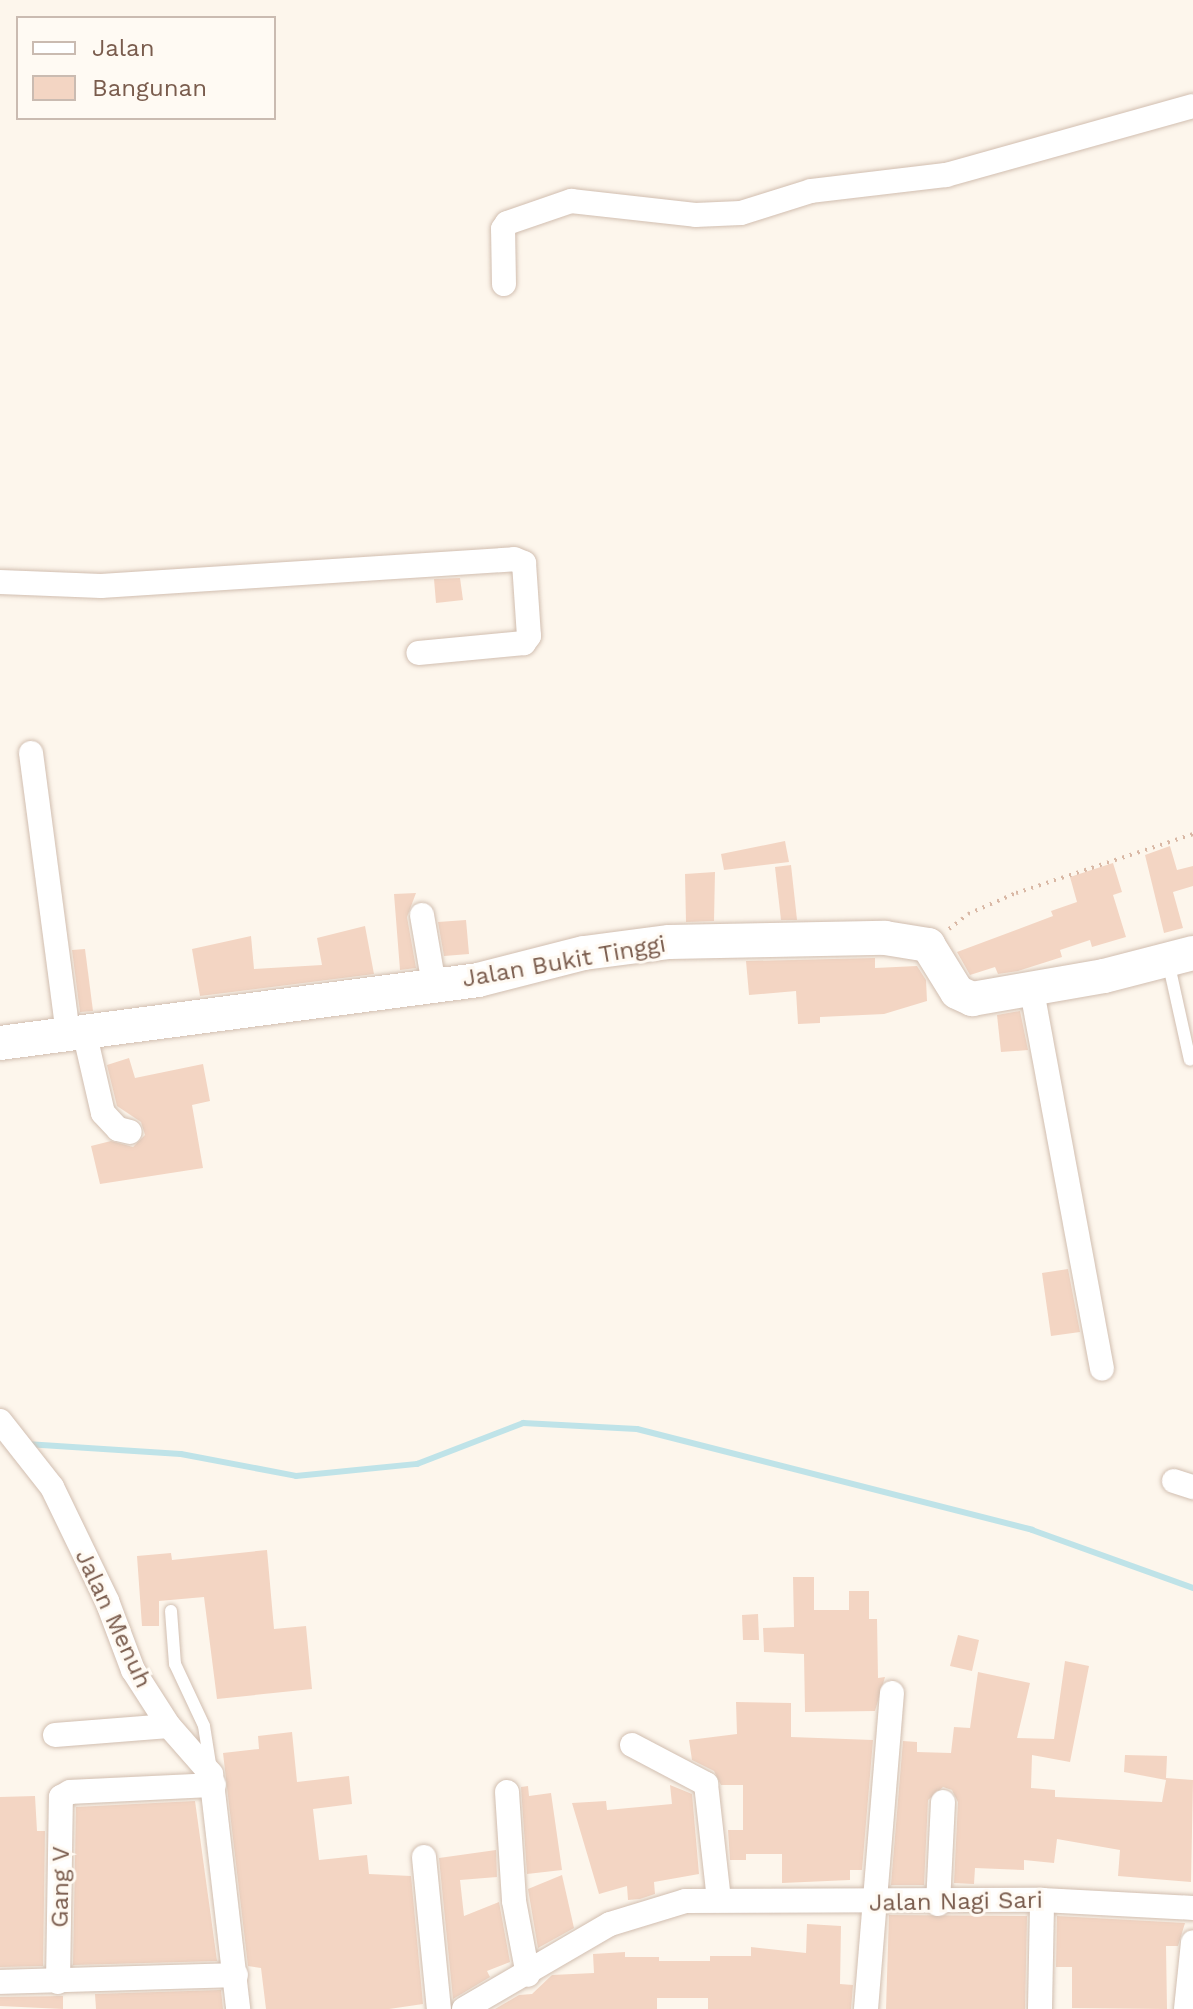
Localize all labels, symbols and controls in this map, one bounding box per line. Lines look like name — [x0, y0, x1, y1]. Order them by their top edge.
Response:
legend — [16, 16, 276, 120]
text: Jalan — [92, 34, 155, 62]
text: Bangunan — [92, 74, 207, 102]
street label: Jalan Bukit Tinggi — [460, 930, 668, 994]
street label: Jalan Menuh — [68, 1545, 158, 1693]
street label: Gang V — [46, 1846, 76, 1928]
street label: Jalan Nagi Sari — [869, 1886, 1043, 1918]

